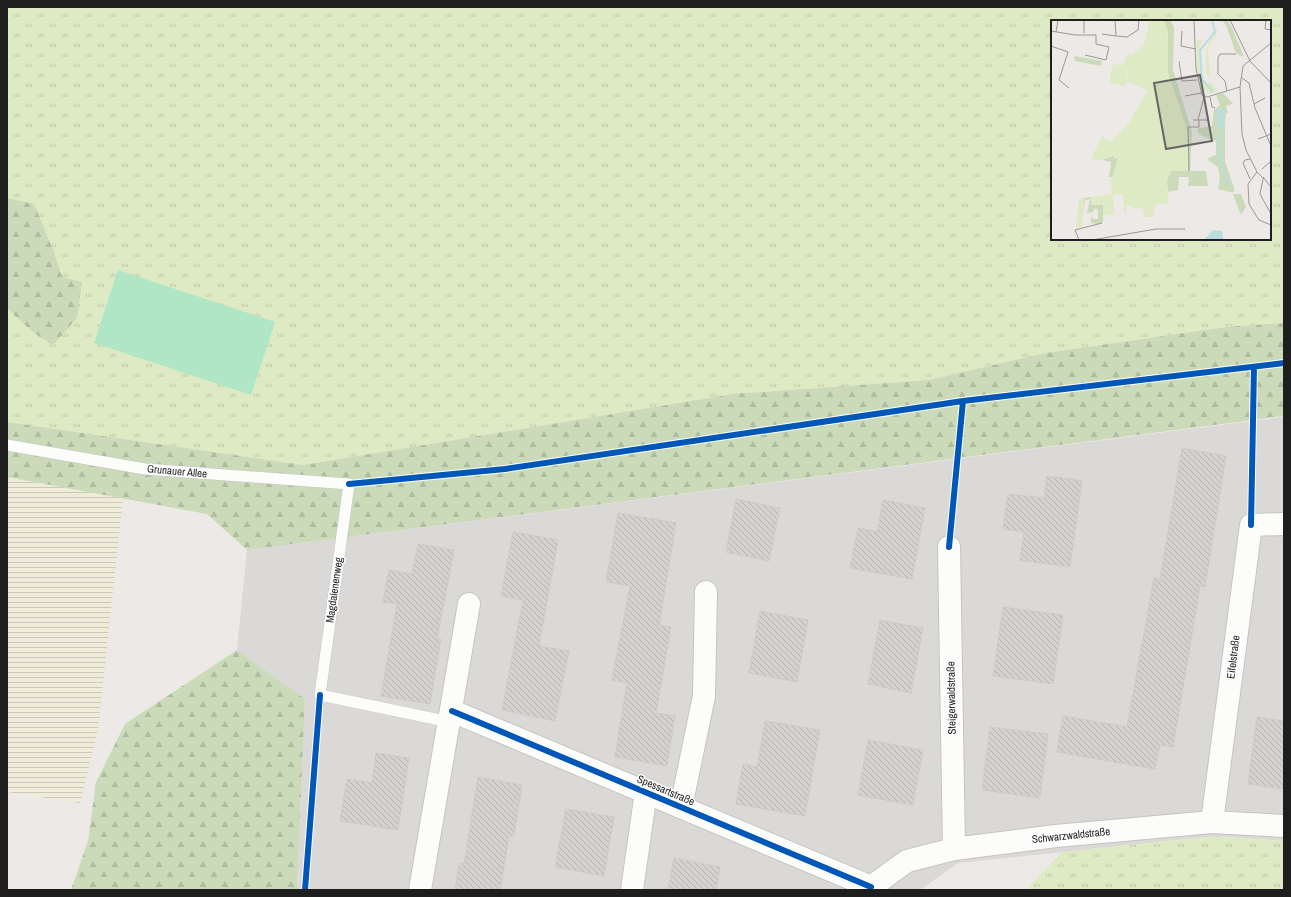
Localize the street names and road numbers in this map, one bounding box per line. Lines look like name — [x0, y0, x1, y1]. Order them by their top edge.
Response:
street label: Grunauer Allee — [146, 461, 208, 481]
street label: Magdalenenweg — [322, 556, 346, 624]
street label: Eifelstraße — [1223, 634, 1243, 680]
street label: Steigerwaldstraße — [943, 661, 959, 735]
street label: Spessartstraße — [635, 772, 697, 808]
street label: Schwarzwaldstraße — [1031, 824, 1111, 846]

